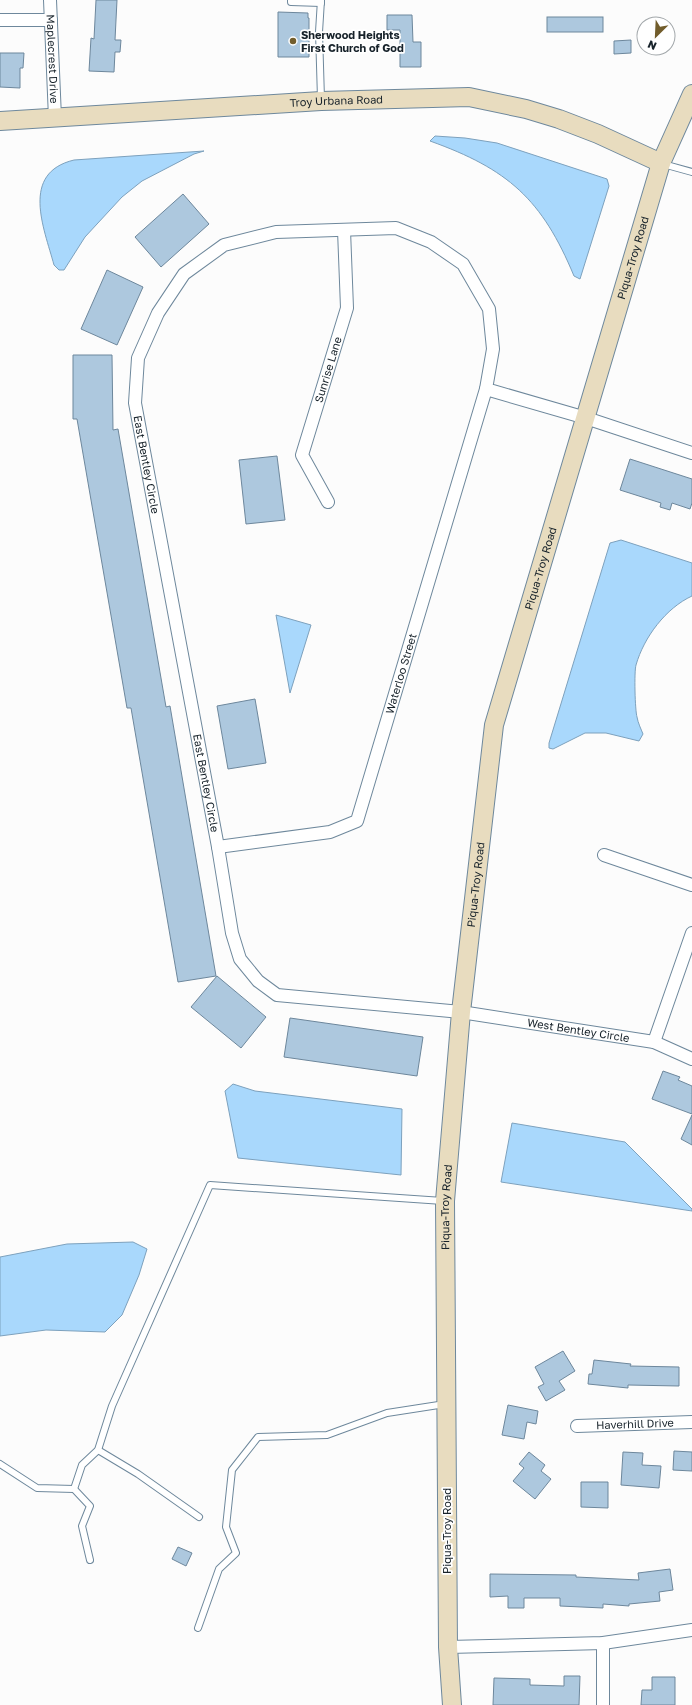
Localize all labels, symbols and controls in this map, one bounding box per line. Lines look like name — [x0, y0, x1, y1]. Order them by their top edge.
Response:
street label: Maplecrest Drive — [45, 14, 61, 104]
north arrow — [636, 16, 676, 56]
place label: Sherwood Heights First Church of God — [301, 28, 404, 54]
marker: Sherwood Heights First Church of God — [288, 36, 298, 46]
text: N — [645, 38, 658, 53]
street label: Troy Urbana Road — [289, 92, 383, 109]
street label: Piqua-Troy Road — [614, 215, 651, 301]
street label: Sunrise Lane — [311, 335, 344, 404]
street label: East Bentley Circle — [131, 414, 163, 515]
street label: Piqua-Troy Road — [522, 525, 559, 611]
street label: Waterloo Street — [382, 632, 419, 715]
street label: East Bentley Circle — [191, 733, 222, 833]
street label: Piqua-Troy Road — [464, 841, 487, 928]
street label: West Bentley Circle — [526, 1015, 631, 1044]
street label: Piqua-Troy Road — [438, 1164, 454, 1250]
street label: Haverhill Drive — [596, 1416, 674, 1431]
street label: Piqua-Troy Road — [440, 1488, 453, 1574]

